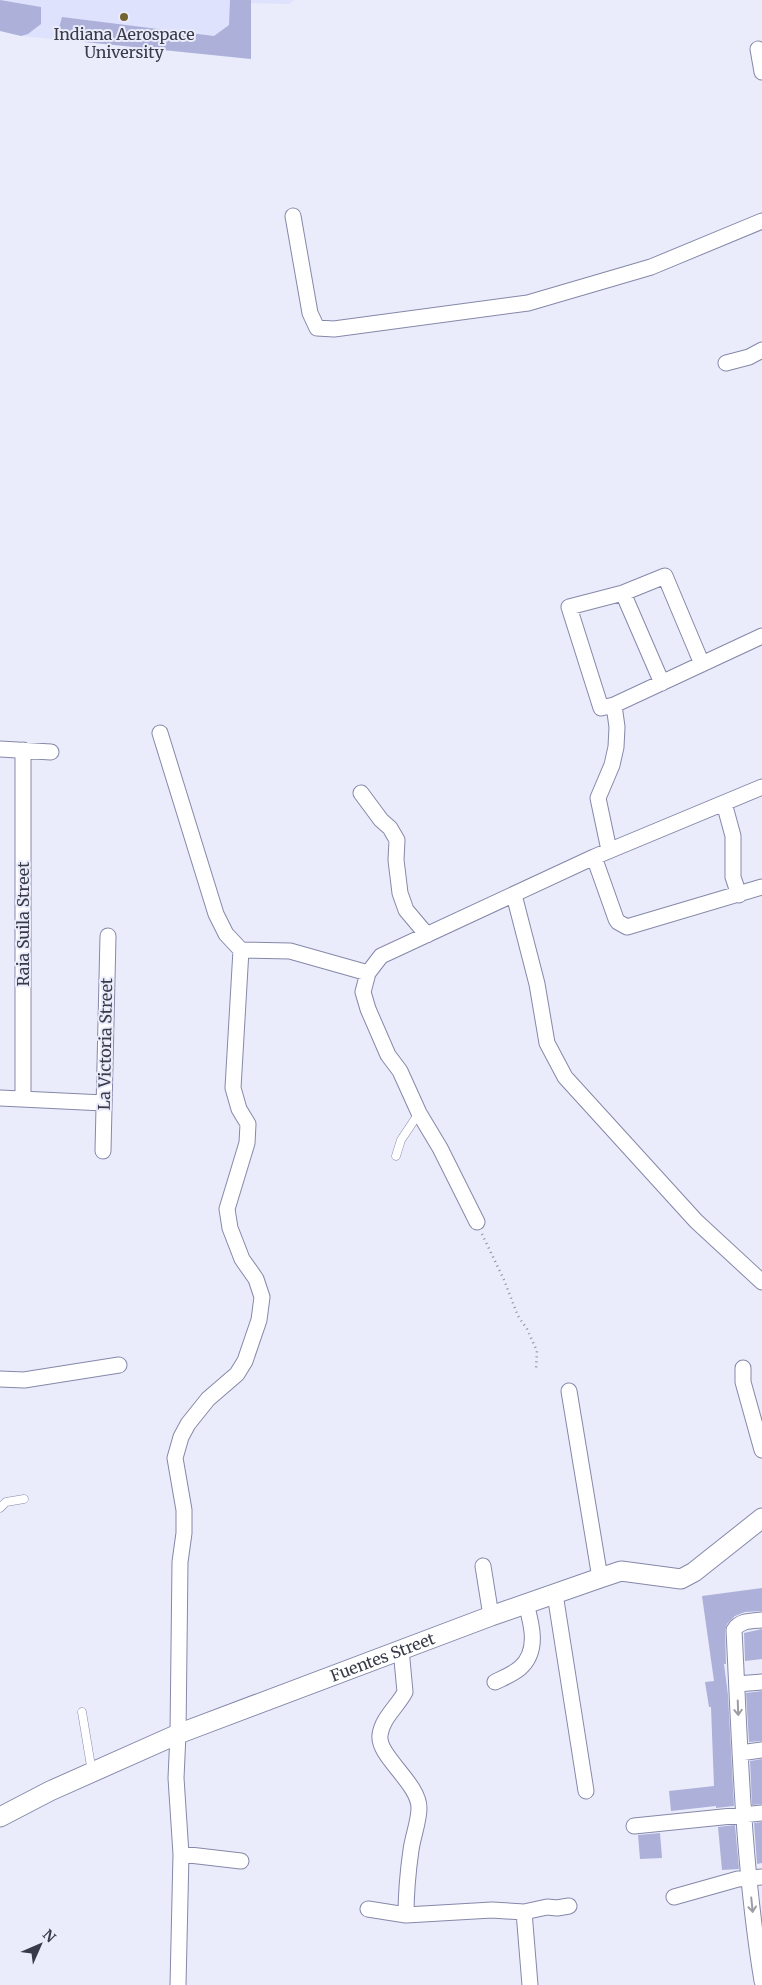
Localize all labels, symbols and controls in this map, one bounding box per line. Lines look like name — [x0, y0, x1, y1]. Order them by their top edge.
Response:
marker: Indiana Aerospace University — [118, 11, 130, 23]
place label: Indiana Aerospace University — [53, 24, 195, 62]
street label: Raia Suila Street — [13, 861, 33, 986]
street label: La Victoria Street — [94, 977, 116, 1110]
street label: Fuentes Street — [327, 1628, 438, 1686]
one-way arrow — [733, 1700, 742, 1716]
one-way arrow — [747, 1897, 757, 1913]
north arrow — [15, 1920, 65, 1970]
text: N — [39, 1926, 59, 1946]

